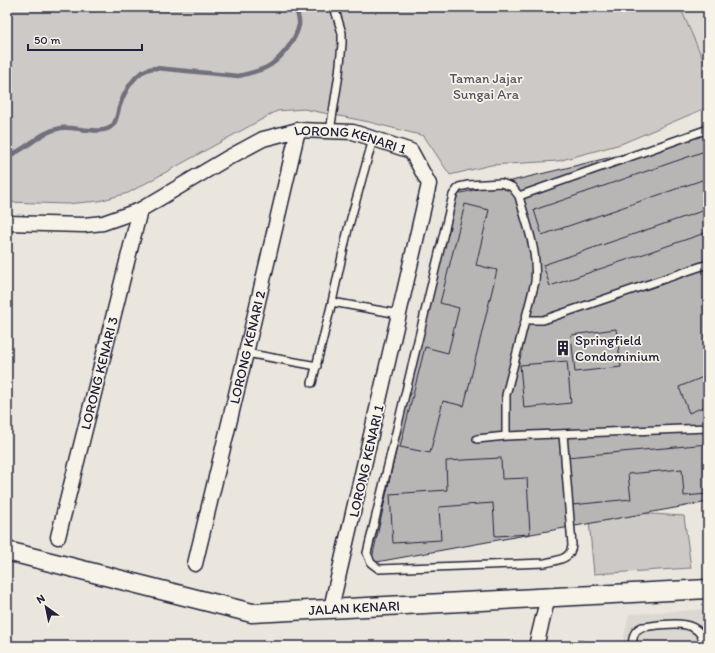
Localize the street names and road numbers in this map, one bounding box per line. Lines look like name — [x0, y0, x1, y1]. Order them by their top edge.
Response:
street label: LORONG KENARI 1 — [292, 121, 409, 158]
street label: LORONG KENARI 2 — [226, 288, 269, 406]
street label: LORONG KENARI 3 — [77, 315, 122, 432]
street label: LORONG KENARI 1 — [345, 403, 388, 519]
street label: JALAN KENARI — [308, 597, 400, 619]

